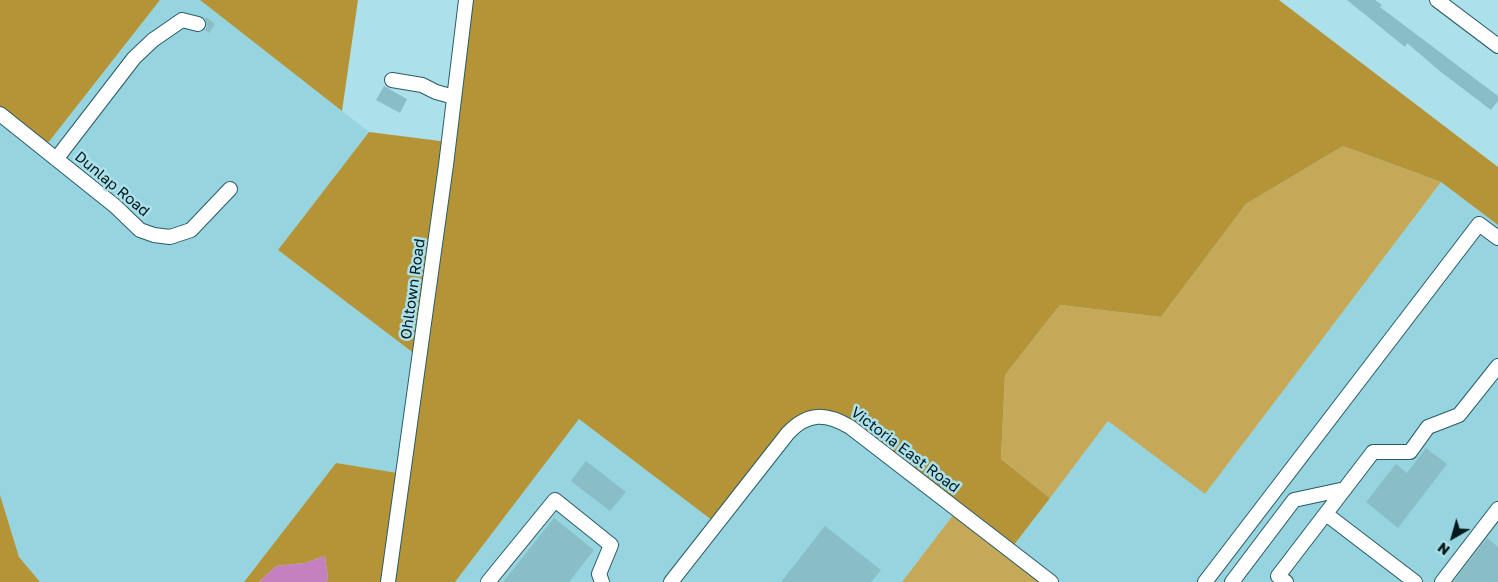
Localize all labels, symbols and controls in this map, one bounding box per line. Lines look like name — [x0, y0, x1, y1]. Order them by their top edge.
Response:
street label: Dunlap Road — [71, 148, 153, 220]
street label: Ohltown Road — [397, 237, 429, 341]
street label: Victoria East Road — [847, 403, 963, 497]
north arrow — [1428, 512, 1478, 562]
text: N — [1434, 539, 1453, 559]

